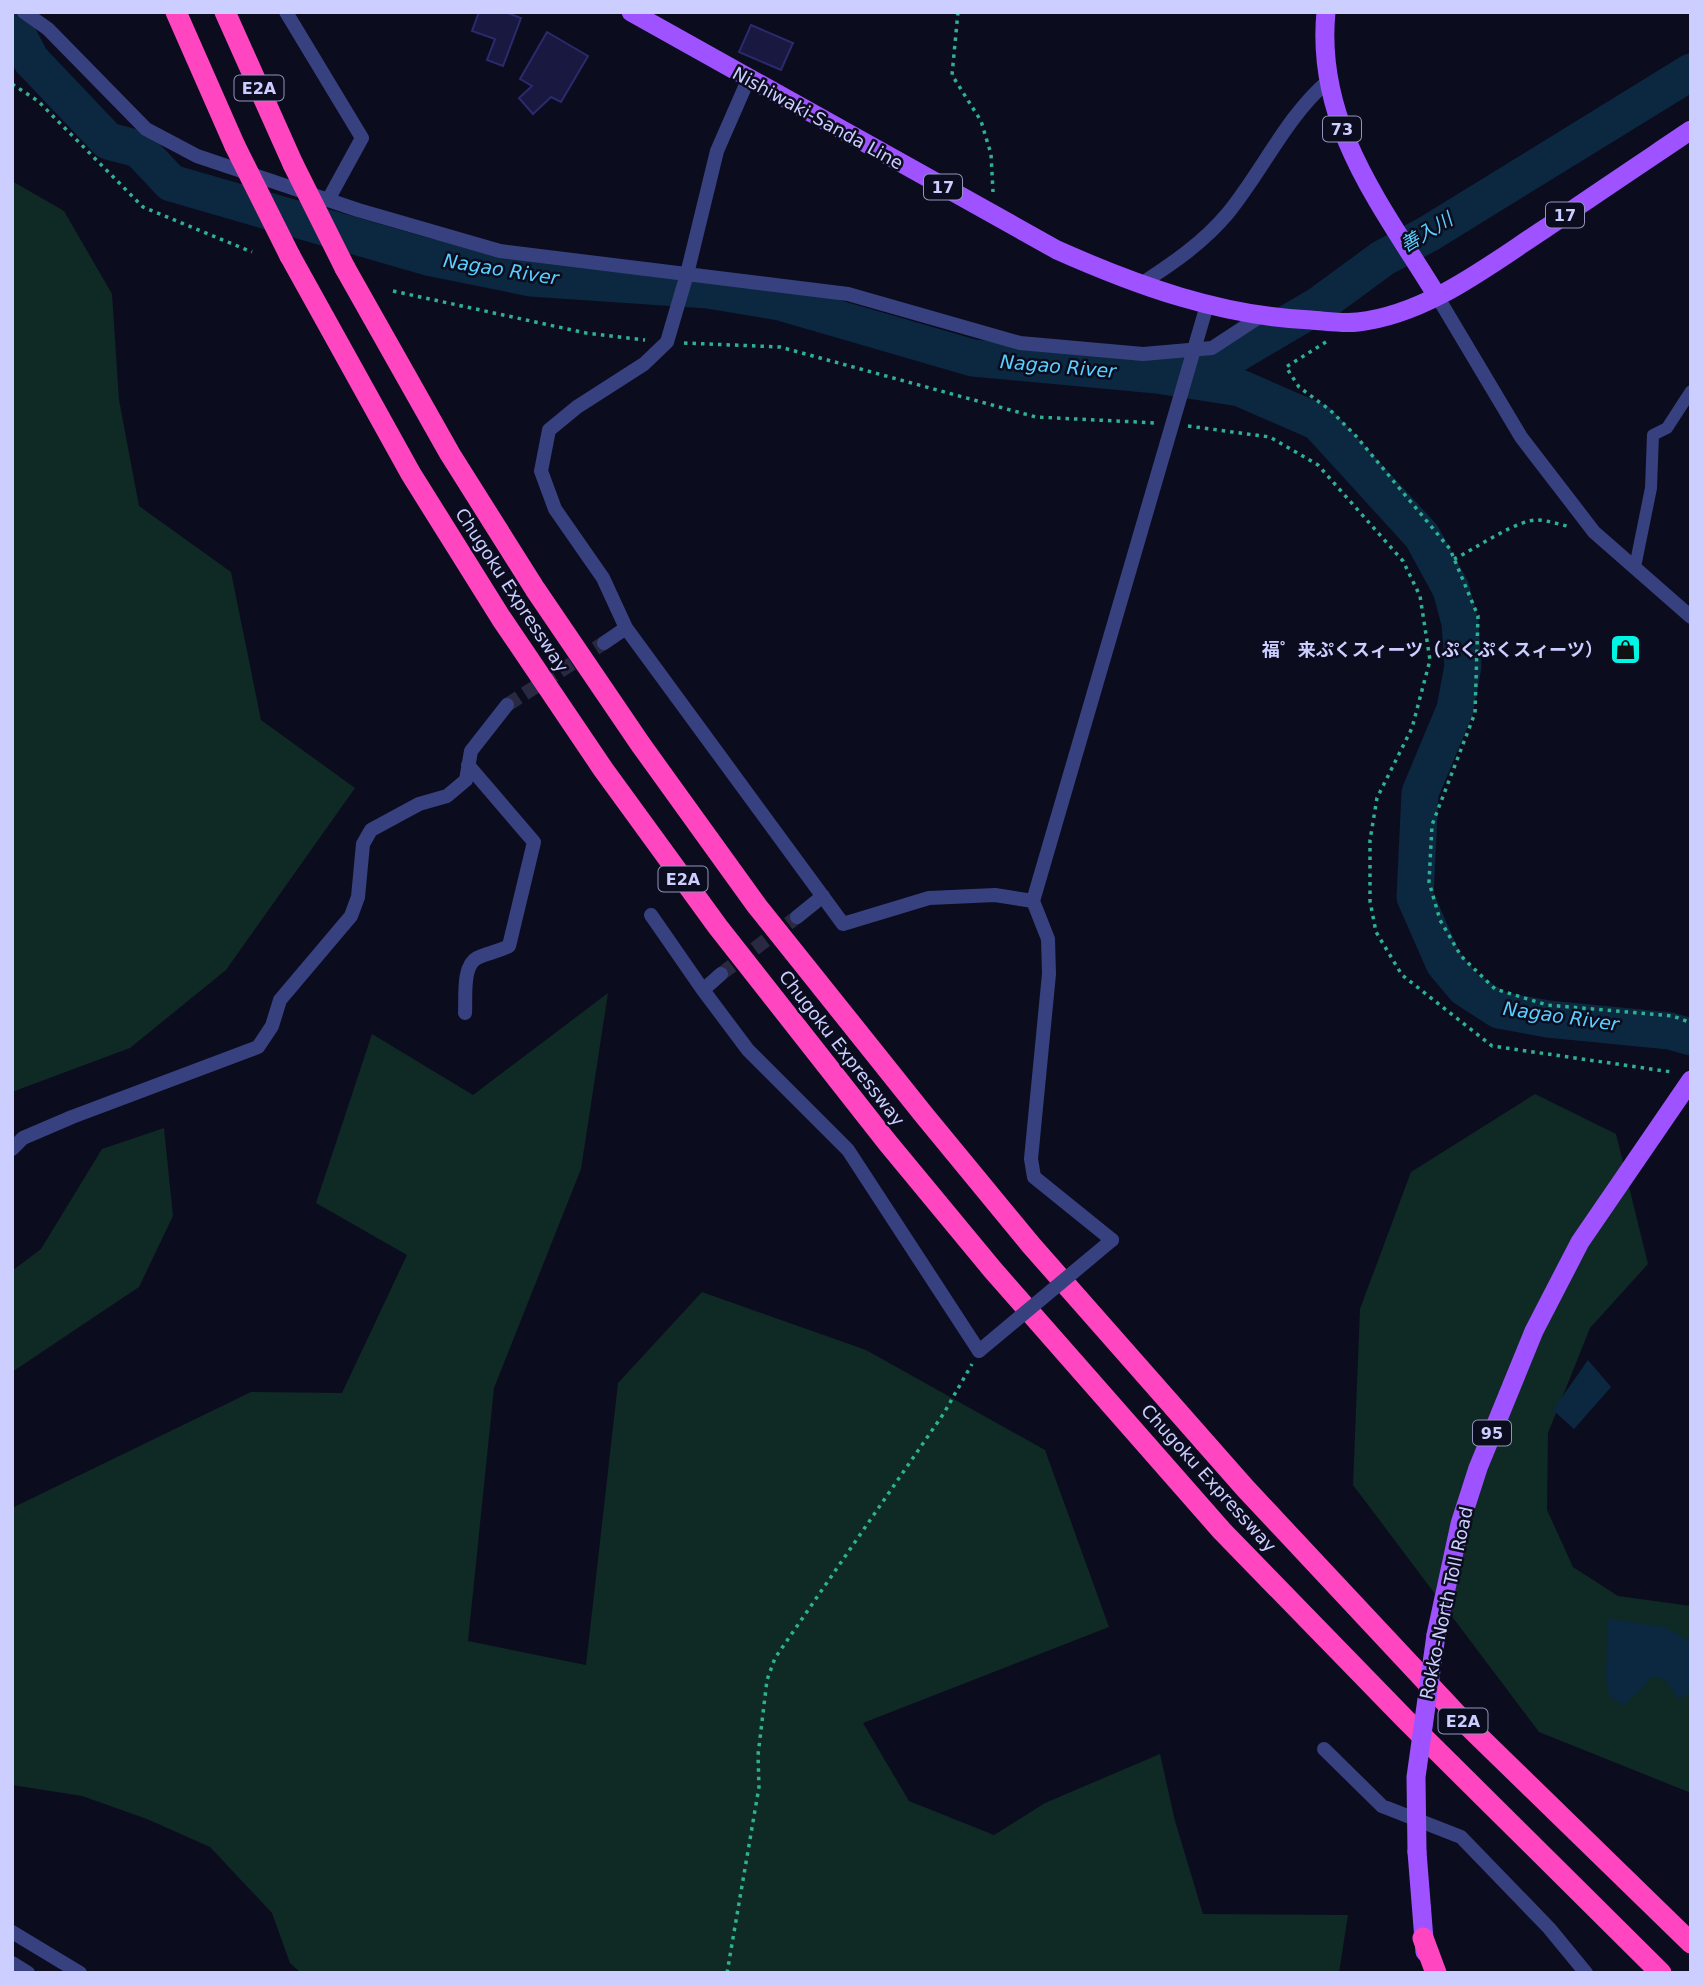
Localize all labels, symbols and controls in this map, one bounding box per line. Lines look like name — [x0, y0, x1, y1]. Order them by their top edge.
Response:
street label: Nishiwaki-Sanda Line — [729, 62, 907, 174]
road number: E2A — [234, 76, 284, 100]
road number: 73 — [1323, 116, 1361, 141]
road number: 17 — [924, 174, 962, 200]
road number: 17 — [1546, 202, 1584, 228]
water label: 善入川 — [1396, 207, 1458, 256]
water label: Nagao River — [442, 249, 561, 289]
water label: Nagao River — [999, 350, 1118, 382]
street label: Chugoku Expressway — [451, 504, 573, 676]
shop icon: 福゜来ぷくスィーツ（ぷくぷくスィーツ） — [1609, 632, 1643, 666]
place label: 福゜来ぷくスィーツ（ぷくぷくスィーツ） — [1262, 639, 1603, 660]
road number: E2A — [658, 866, 708, 892]
street label: Chugoku Expressway — [775, 966, 909, 1130]
water label: Nagao River — [1502, 997, 1621, 1035]
street label: Chugoku Expressway — [1137, 1400, 1281, 1556]
road number: 95 — [1473, 1420, 1511, 1446]
street label: Rokko-North Toll Road — [1415, 1505, 1477, 1701]
road number: E2A — [1438, 1708, 1488, 1734]

